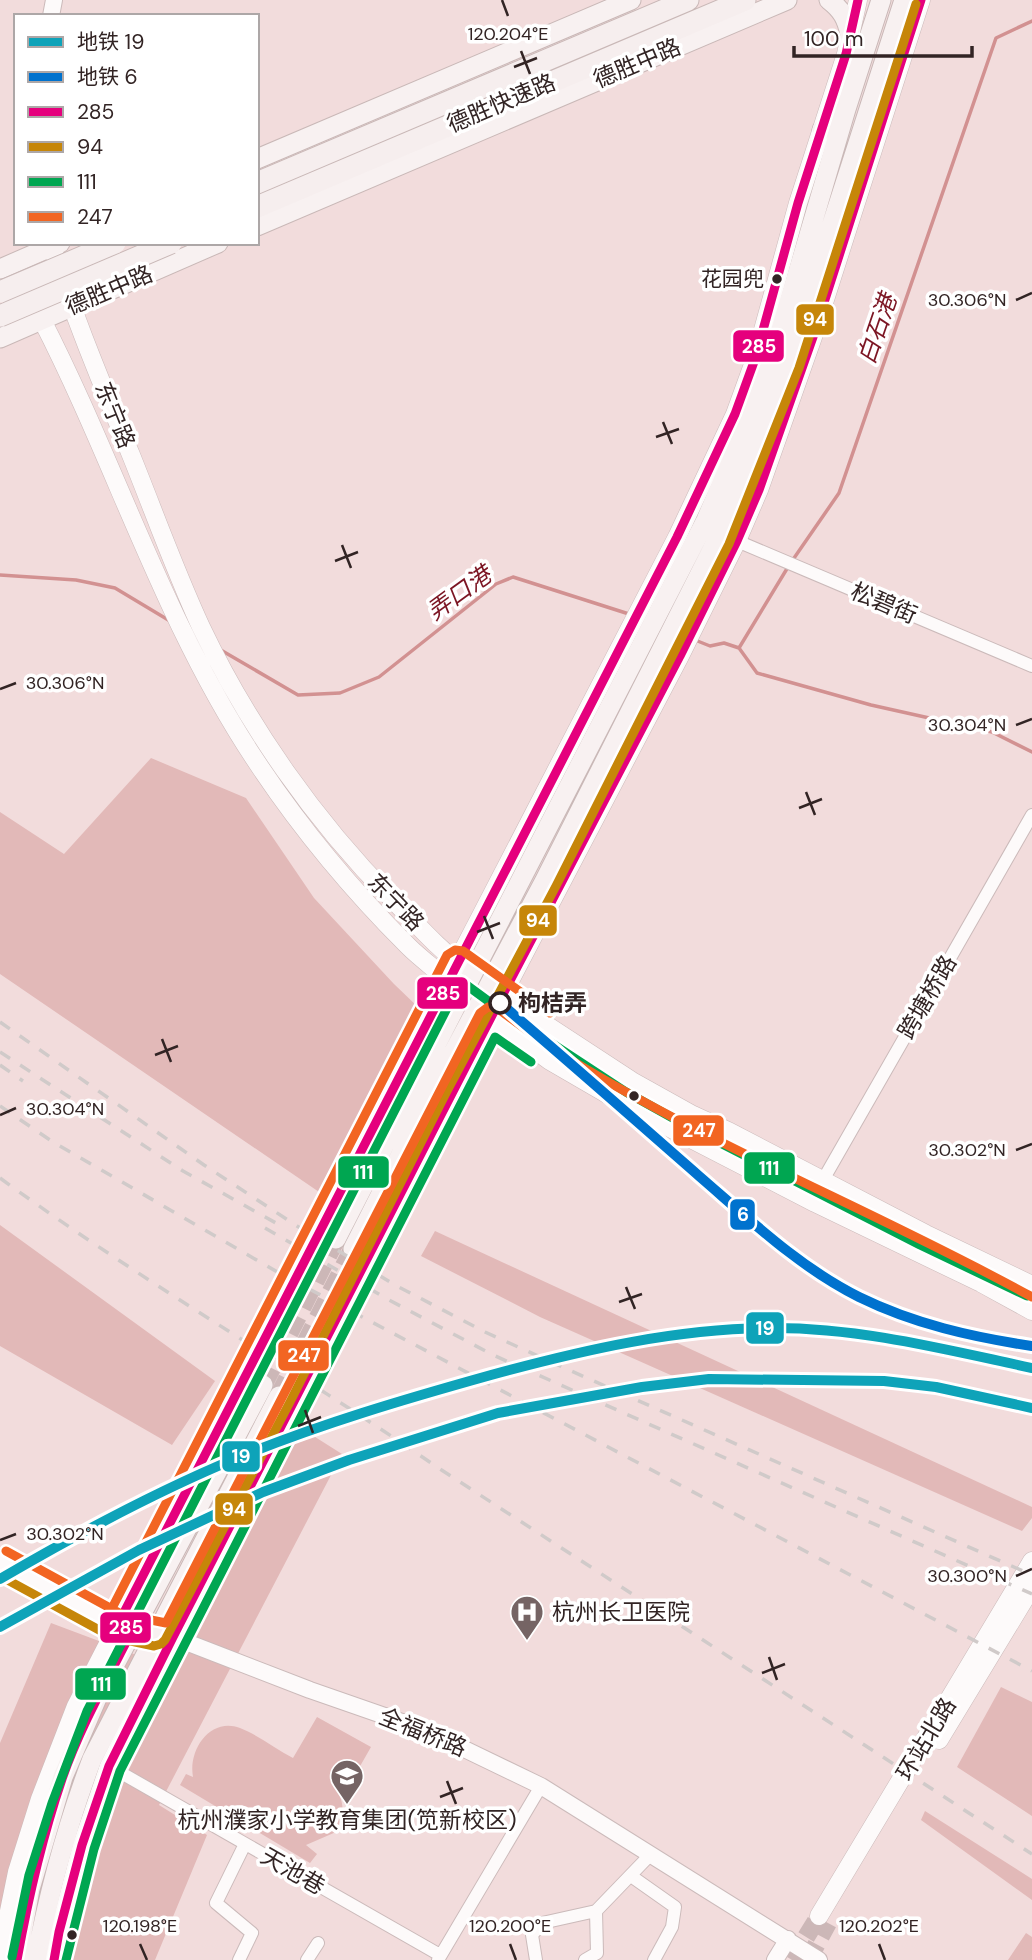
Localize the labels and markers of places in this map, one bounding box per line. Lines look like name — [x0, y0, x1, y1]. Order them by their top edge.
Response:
place label: 花园兜 — [701, 265, 764, 293]
marker: 花园兜 — [770, 272, 784, 286]
place label: 枸桔弄 — [518, 988, 587, 1018]
marker: 枸桔弄 — [489, 992, 511, 1014]
unlabelled marker — [627, 1089, 641, 1103]
hospital icon: 杭州长卫医院 — [508, 1593, 546, 1642]
place label: 杭州长卫医院 — [552, 1597, 690, 1627]
school or university icon: 杭州濮家小学教育集团(笕新校区) — [328, 1757, 366, 1806]
place label: 杭州濮家小学教育集团(笕新校区) — [177, 1805, 517, 1835]
unlabelled marker — [65, 1928, 79, 1942]

